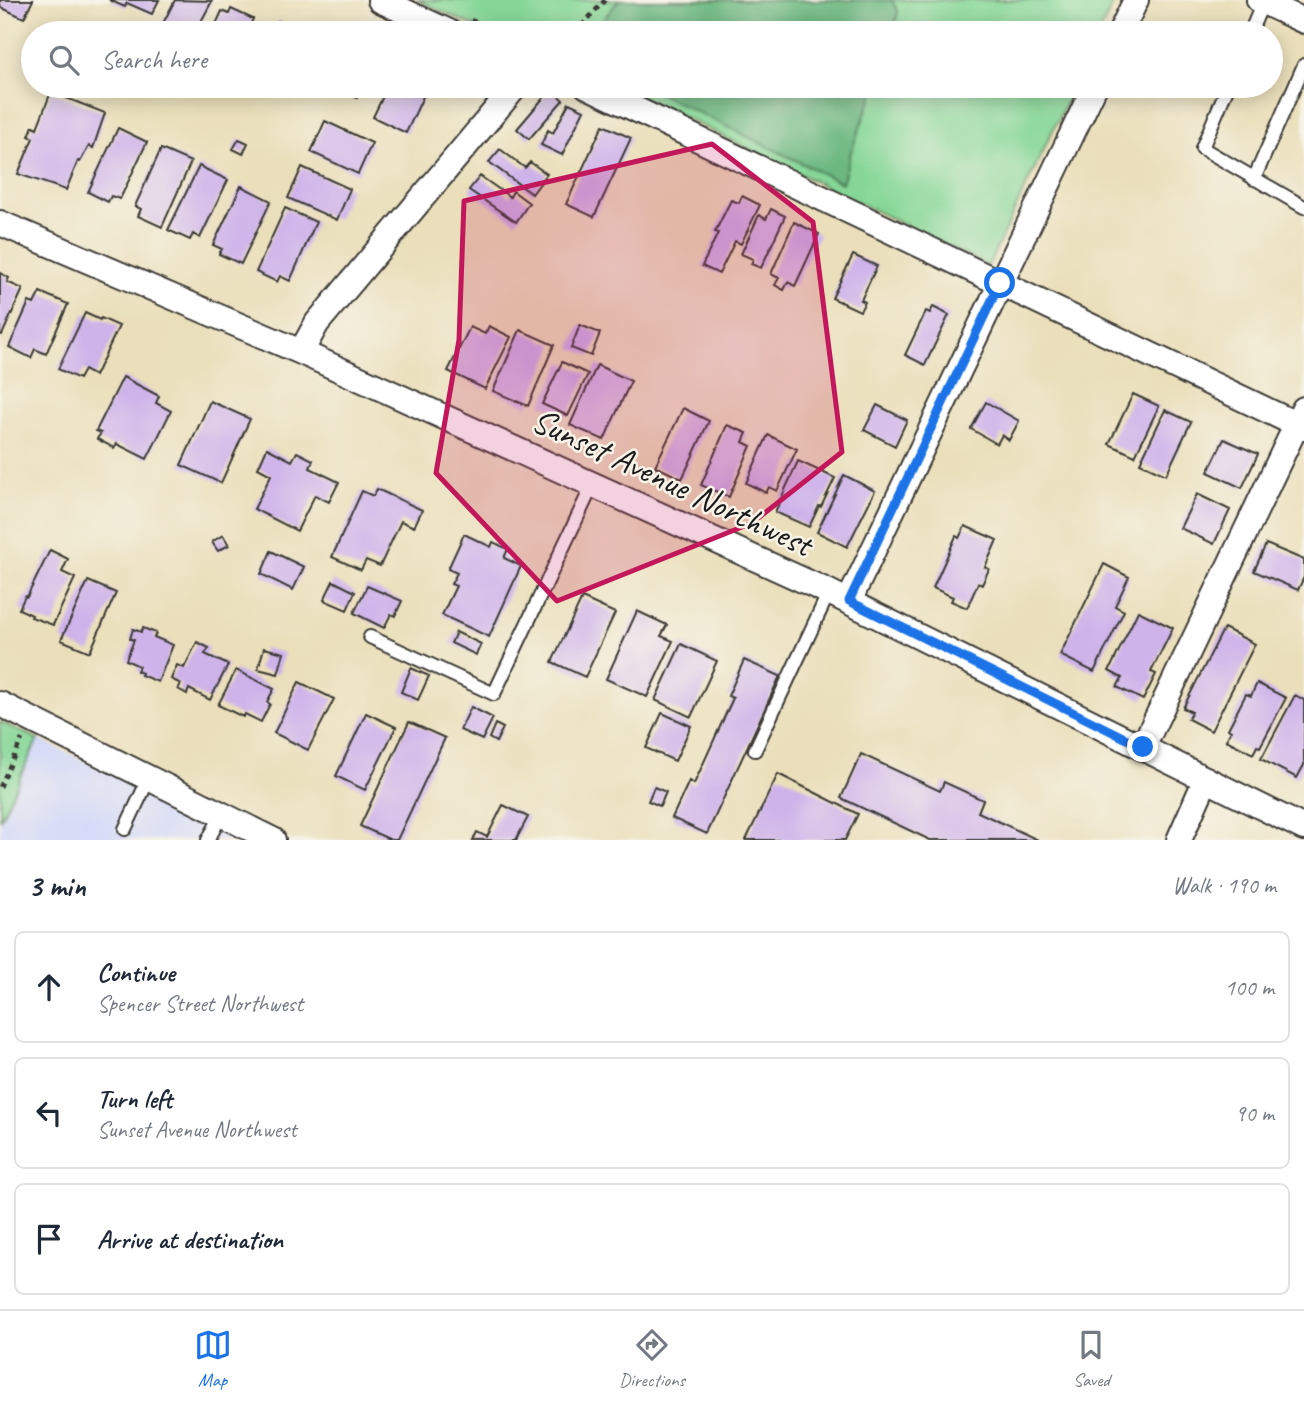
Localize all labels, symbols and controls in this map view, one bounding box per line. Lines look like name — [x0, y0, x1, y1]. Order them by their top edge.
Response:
search box — [21, 21, 1283, 98]
icon: search — [45, 41, 83, 79]
text: Search here — [101, 43, 207, 76]
route start — [984, 267, 1015, 298]
street label: Sunset Avenue Northwest — [525, 397, 822, 568]
route end — [1127, 731, 1158, 762]
text: 3 min — [28, 867, 85, 905]
text: Walk · 190 m — [1172, 871, 1276, 900]
text: Continue — [97, 956, 175, 989]
icon: ahead — [30, 968, 68, 1006]
text: 100 m — [1225, 973, 1274, 1002]
text: Spencer Street Northwest — [97, 989, 303, 1018]
text: Turn left — [97, 1082, 172, 1115]
icon: left — [30, 1094, 68, 1132]
text: 90 m — [1235, 1099, 1274, 1128]
text: Sunset Avenue Northwest — [97, 1115, 297, 1144]
icon: arrive — [30, 1220, 68, 1258]
text: Arrive at destination — [97, 1223, 283, 1256]
tab: Map — [194, 1326, 232, 1392]
tab: Directions — [619, 1326, 685, 1392]
tab: Saved — [1072, 1326, 1110, 1392]

